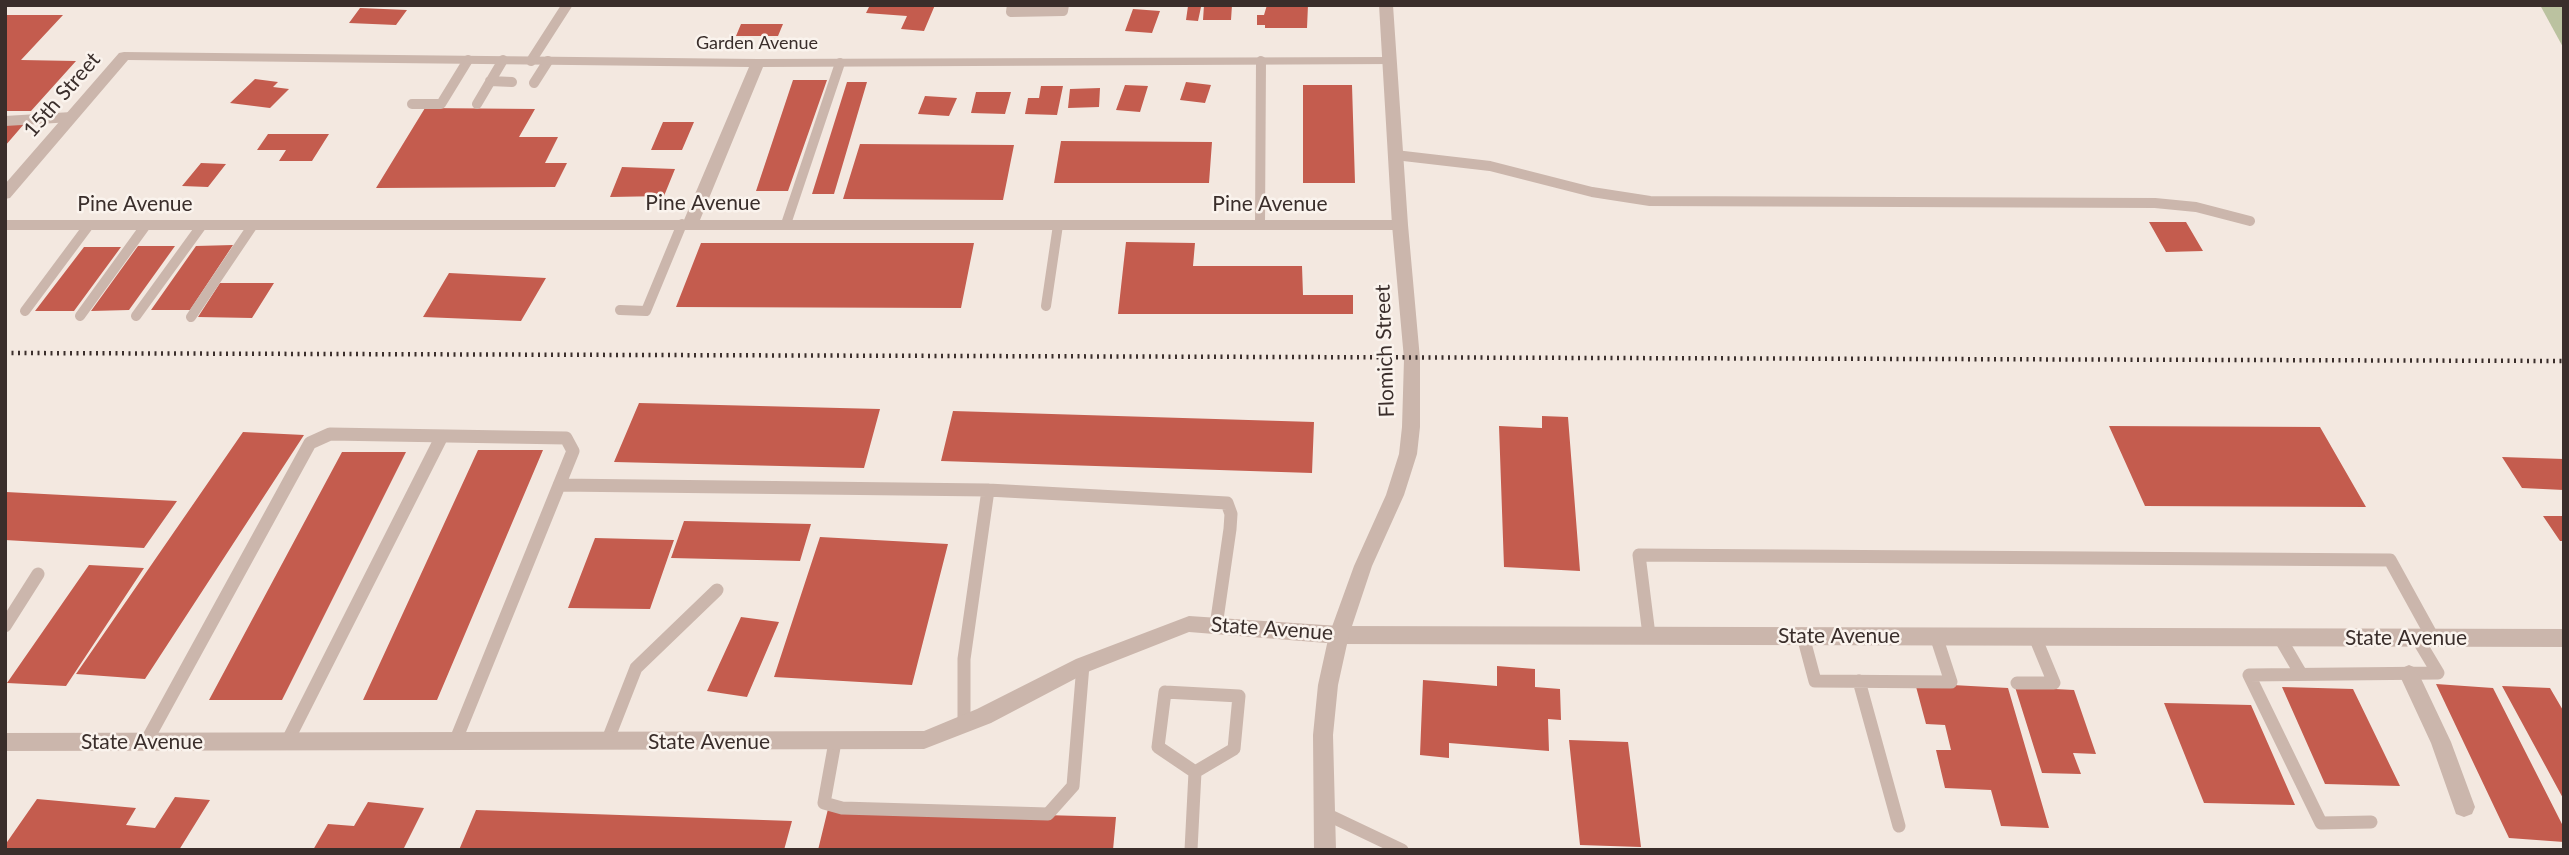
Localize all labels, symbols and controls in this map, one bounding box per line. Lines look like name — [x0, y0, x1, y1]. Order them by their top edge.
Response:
street label: Garden Avenue — [696, 32, 818, 54]
street label: 15th Street — [18, 47, 106, 143]
street label: Pine Avenue — [645, 190, 761, 216]
street label: Pine Avenue — [77, 191, 193, 217]
street label: Pine Avenue — [1212, 191, 1328, 217]
street label: Flomich Street — [1370, 284, 1400, 418]
street label: State Avenue — [1210, 612, 1334, 646]
street label: State Avenue — [1778, 623, 1900, 649]
street label: State Avenue — [2345, 625, 2467, 651]
street label: State Avenue — [81, 729, 203, 755]
street label: State Avenue — [648, 729, 770, 755]

